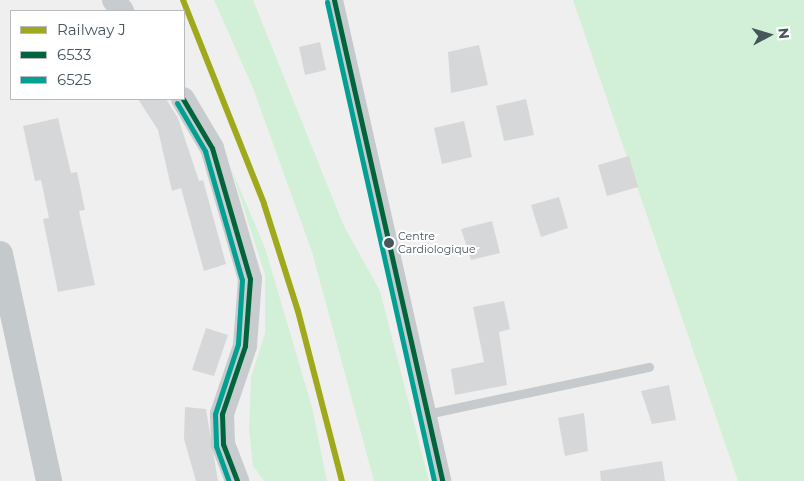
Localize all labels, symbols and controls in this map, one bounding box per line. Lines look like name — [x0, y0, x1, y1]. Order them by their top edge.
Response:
legend — [10, 10, 185, 100]
north arrow — [744, 10, 794, 60]
text: Railway J — [57, 20, 126, 39]
text: N — [774, 27, 793, 40]
text: 6533 — [57, 45, 91, 64]
text: 6525 — [57, 70, 92, 89]
place label: Centre Cardiologique — [398, 230, 476, 256]
marker: Centre Cardiologique — [384, 238, 394, 248]

